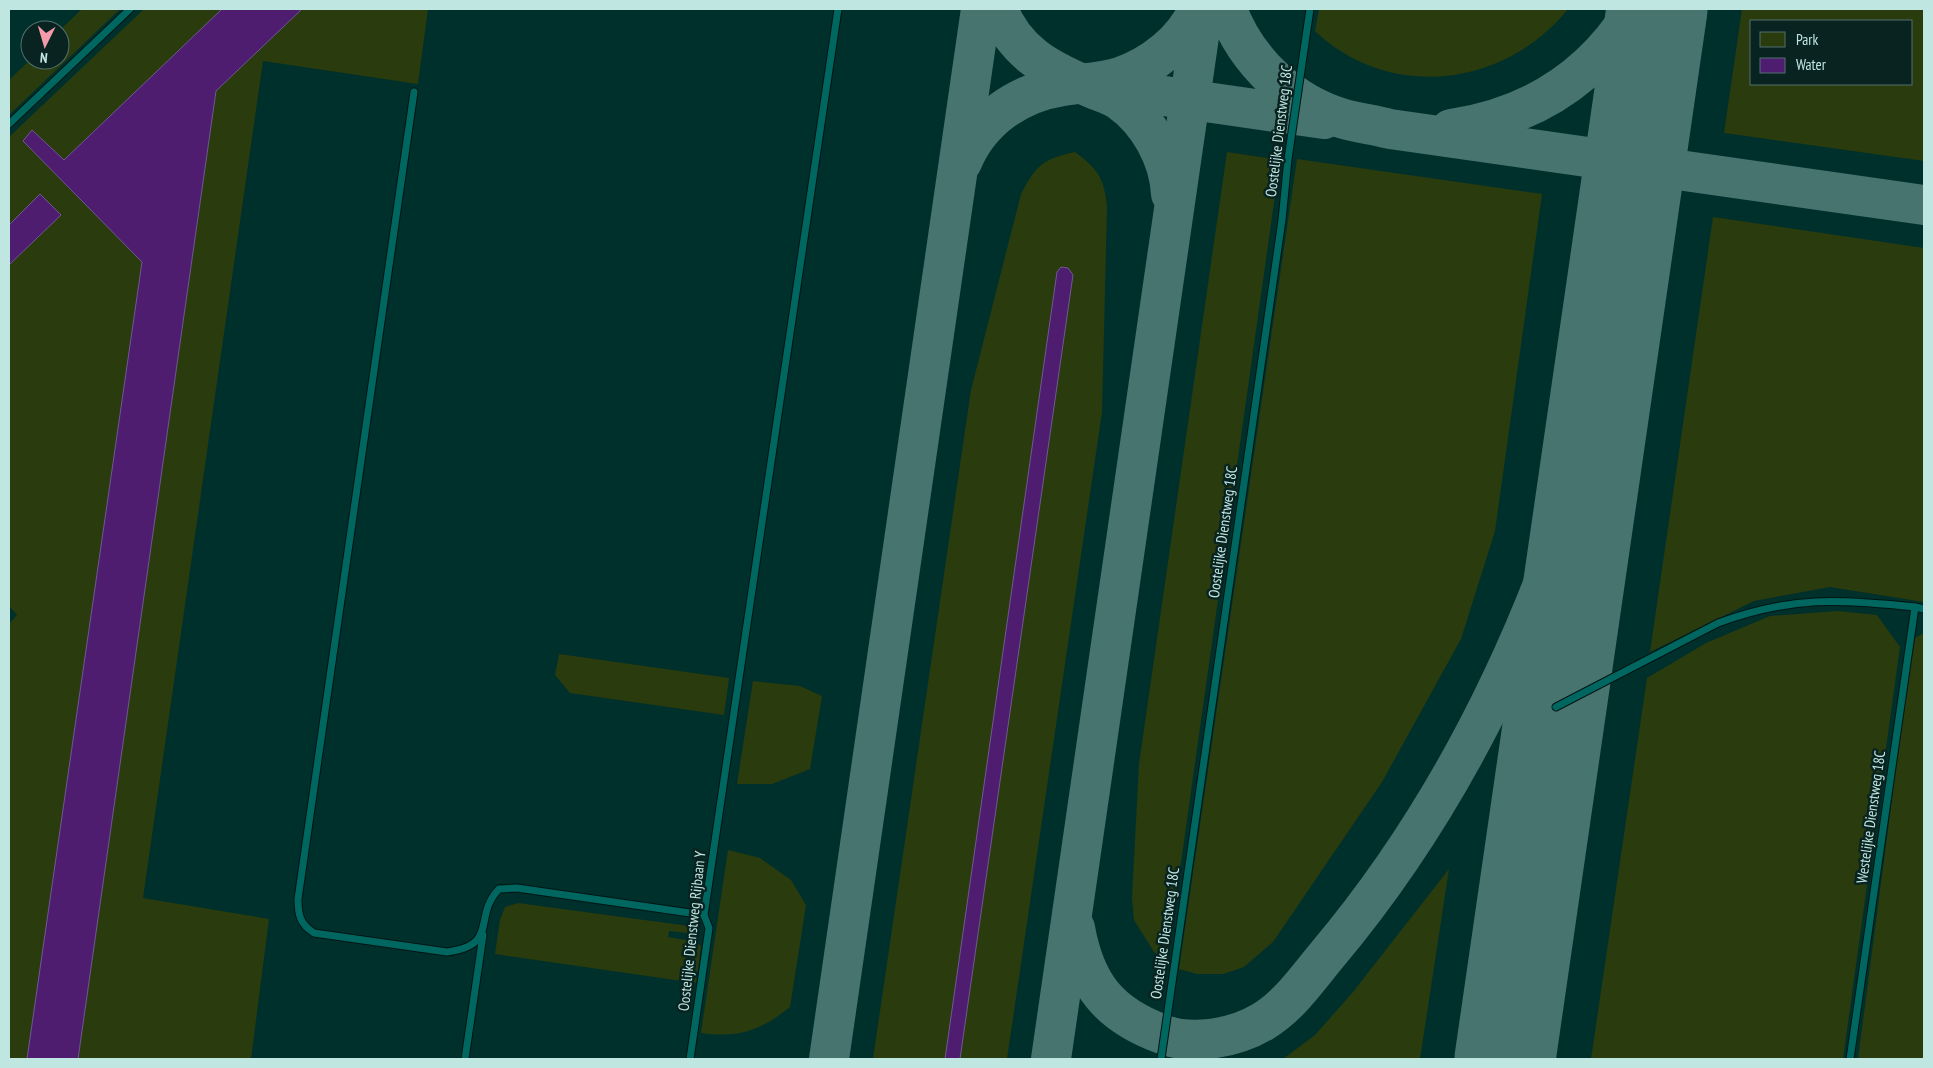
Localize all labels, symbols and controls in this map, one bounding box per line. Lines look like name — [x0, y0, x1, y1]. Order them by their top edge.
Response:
north arrow — [20, 20, 70, 70]
legend — [1750, 20, 1913, 85]
text: Park — [1796, 30, 1818, 49]
text: N — [39, 49, 48, 67]
text: Water — [1796, 55, 1827, 74]
street label: Oostelijke Dienstweg 18C — [1261, 64, 1296, 198]
street label: Oostelijke Dienstweg 18C — [1204, 465, 1241, 599]
street label: Westelijke Dienstweg 18C — [1852, 749, 1889, 885]
street label: Oostelijke Dienstweg Rijbaan Y — [674, 850, 709, 1012]
street label: Oostelijke Dienstweg 18C — [1146, 866, 1183, 1000]

